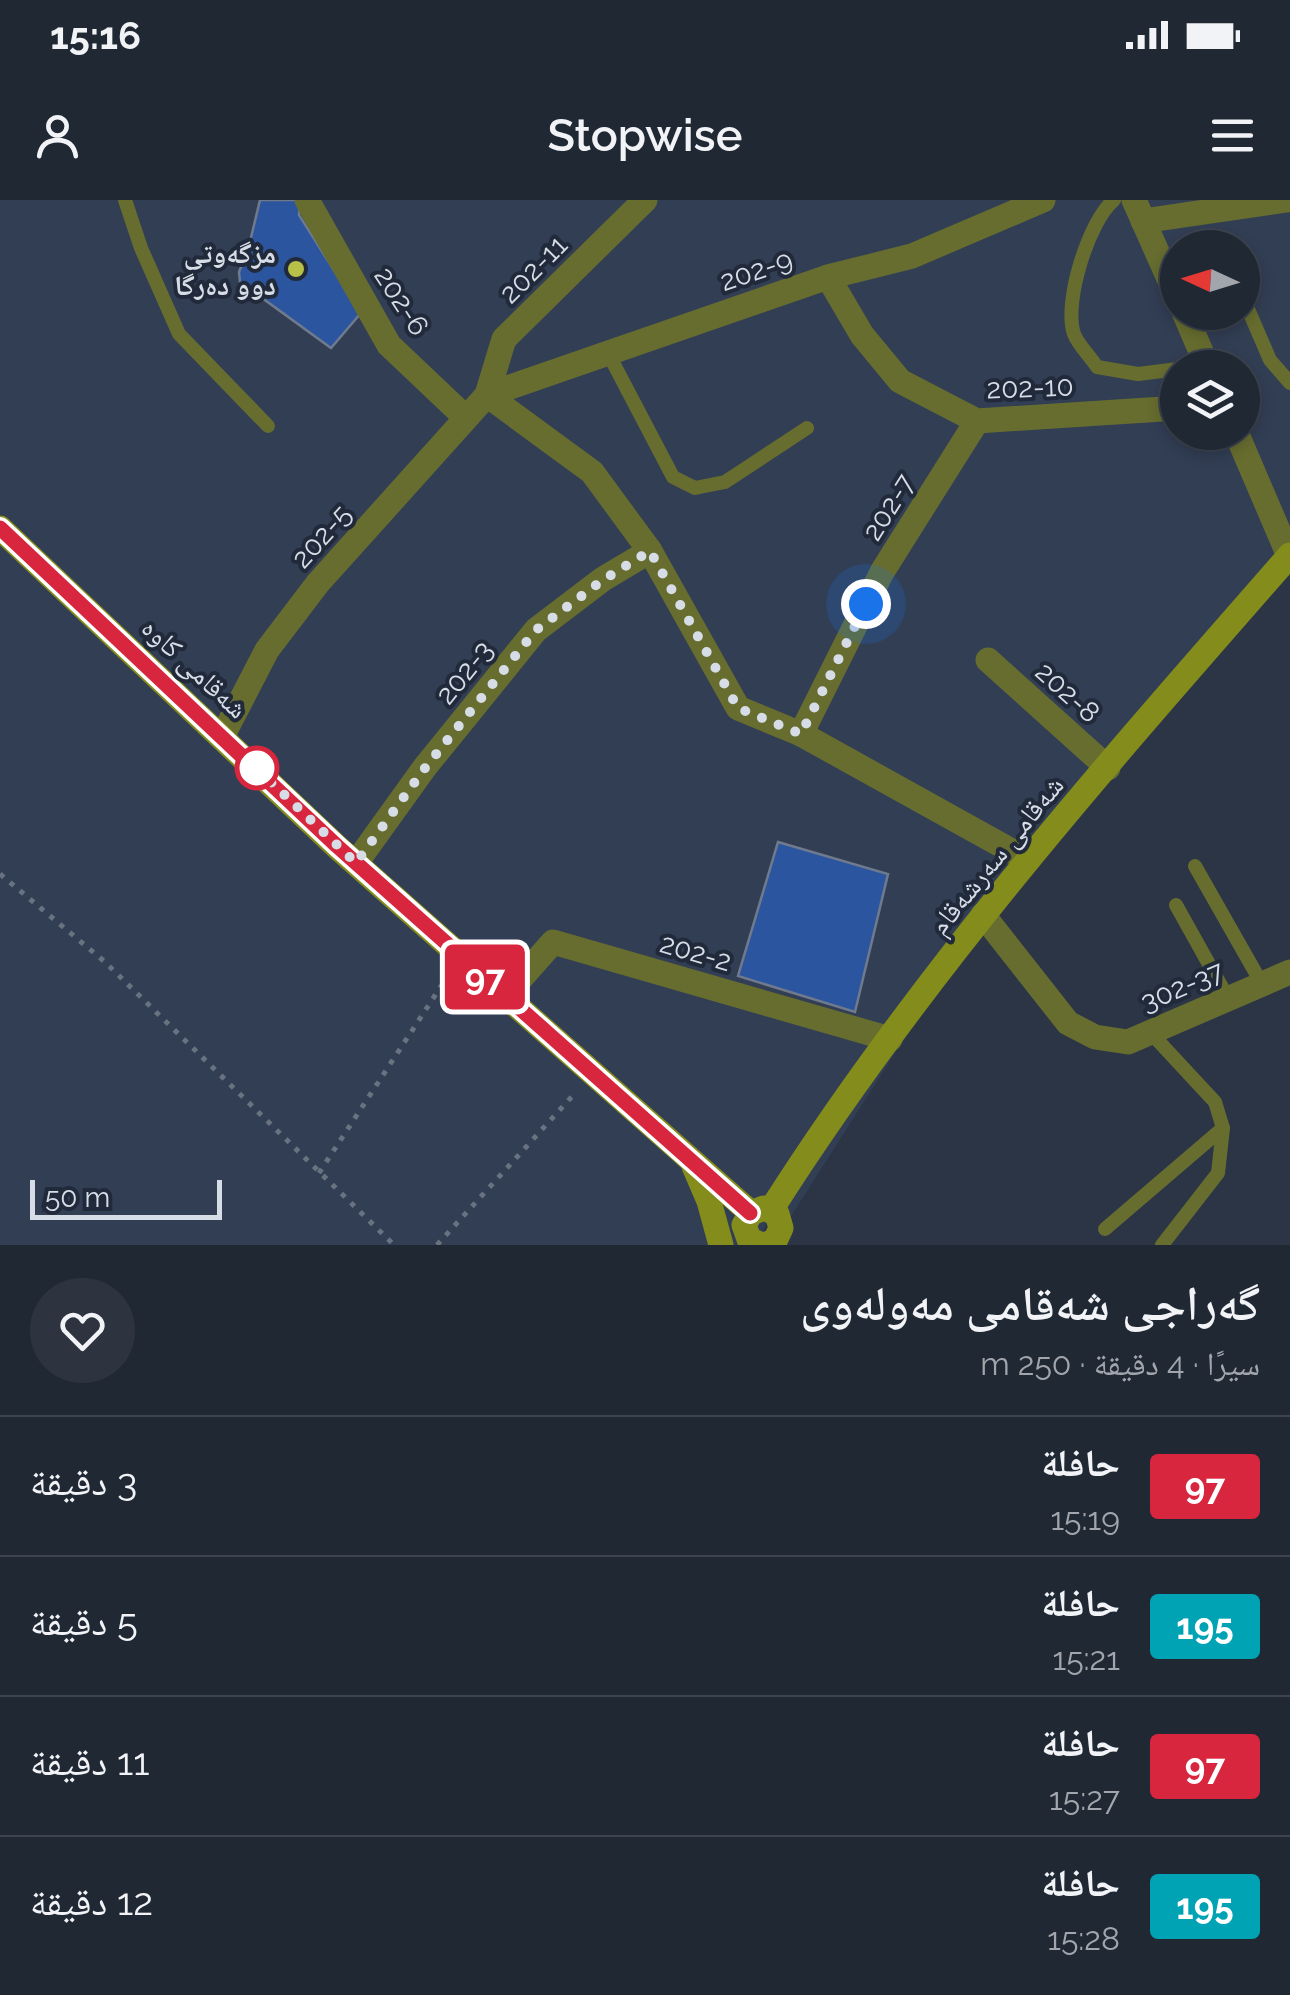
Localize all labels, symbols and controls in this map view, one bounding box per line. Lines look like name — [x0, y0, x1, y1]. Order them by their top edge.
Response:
text: 15:16 — [50, 13, 141, 58]
icon: person — [30, 108, 85, 163]
icon: menu — [1205, 108, 1260, 163]
text: Stopwise — [548, 109, 742, 162]
street label: 202-11 — [493, 229, 574, 310]
north arrow — [1160, 230, 1260, 330]
map controls — [1160, 230, 1260, 450]
place label: مزگەوتی دوو دەرگا — [174, 237, 276, 302]
street label: 202-9 — [716, 243, 797, 298]
marker: مزگەوتی دوو دەرگا — [285, 258, 307, 280]
street label: 202-6 — [367, 261, 436, 342]
button: layers — [1160, 350, 1260, 450]
street label: 202-10 — [986, 369, 1074, 406]
street label: 202-7 — [855, 468, 922, 547]
street label: 202-5 — [285, 498, 358, 575]
your location — [841, 579, 891, 629]
street label: شەقامی کاوە — [134, 611, 254, 726]
street label: 202-3 — [429, 634, 500, 711]
street label: 202-8 — [1029, 655, 1106, 730]
unlabelled marker — [236, 747, 278, 789]
street label: شەقامی سەرشەقام — [922, 769, 1072, 943]
street label: 202-2 — [656, 927, 735, 978]
line badge: 97 — [440, 944, 530, 1010]
street label: 302-37 — [1136, 954, 1229, 1019]
text: 97 — [465, 957, 505, 998]
scale bar — [30, 1175, 222, 1220]
text: 50 m — [45, 1181, 110, 1214]
text: گەراجی شەقامی مەولەوی — [800, 1275, 1260, 1331]
button: heart — [30, 1278, 135, 1383]
text: سيرًا · 4 دقيقة · 250 m — [980, 1345, 1260, 1382]
text: حافلة — [1041, 1440, 1120, 1485]
text: 3 دقيقة — [30, 1459, 137, 1504]
text: 97 — [1185, 1466, 1225, 1507]
text: 15:19 — [1050, 1500, 1120, 1537]
text: حافلة — [1041, 1580, 1120, 1625]
text: 5 دقيقة — [30, 1599, 138, 1644]
text: 195 — [1176, 1606, 1234, 1647]
text: 15:21 — [1052, 1640, 1120, 1677]
text: حافلة — [1041, 1720, 1120, 1765]
text: 11 دقيقة — [30, 1739, 149, 1784]
text: 97 — [1185, 1746, 1225, 1787]
text: 15:27 — [1049, 1780, 1120, 1817]
text: حافلة — [1041, 1860, 1120, 1905]
text: 12 دقيقة — [30, 1879, 153, 1924]
text: 195 — [1176, 1886, 1234, 1927]
text: 15:28 — [1047, 1920, 1120, 1957]

